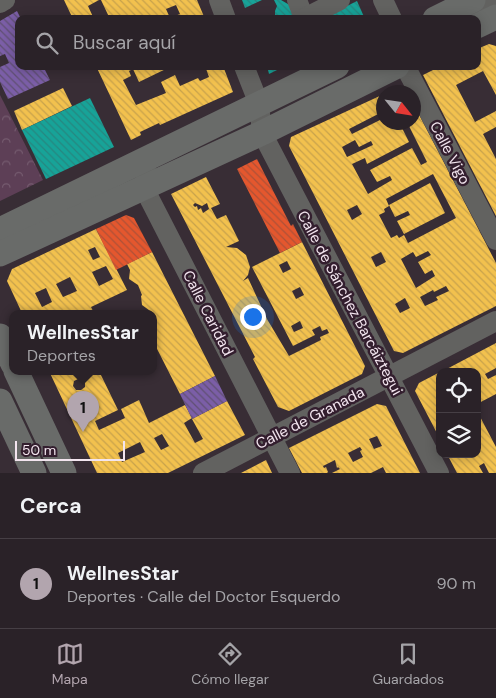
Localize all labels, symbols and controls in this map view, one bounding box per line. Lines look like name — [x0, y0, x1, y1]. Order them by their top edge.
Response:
search box — [15, 15, 481, 70]
icon: search — [33, 29, 61, 57]
text: Buscar aquí — [73, 30, 176, 55]
north arrow — [376, 85, 421, 130]
street label: Calle Vigo — [425, 118, 475, 188]
street label: Calle de Sánchez Barcáiztegui — [293, 207, 407, 399]
street label: Calle Caridad — [178, 267, 238, 359]
your location — [240, 304, 266, 330]
popup — [9, 310, 157, 375]
text: WellnesStar — [27, 320, 139, 345]
text: Deportes — [27, 345, 96, 366]
map controls — [436, 368, 481, 458]
button: locate — [436, 368, 481, 413]
street label: Calle de Granada — [252, 382, 368, 454]
pin: 1 — [67, 391, 99, 432]
button: layers — [436, 413, 481, 458]
scale bar — [15, 438, 125, 461]
text: 50 m — [22, 441, 56, 459]
text: Cerca — [20, 492, 82, 520]
text: WellnesStar — [67, 561, 179, 586]
text: 1 — [33, 573, 39, 594]
text: 90 m — [436, 573, 476, 594]
text: Deportes · Calle del Doctor Esquerdo — [67, 586, 341, 607]
tab: Mapa — [52, 640, 88, 688]
tab: Cómo llegar — [191, 640, 269, 688]
tab: Guardados — [372, 640, 444, 688]

